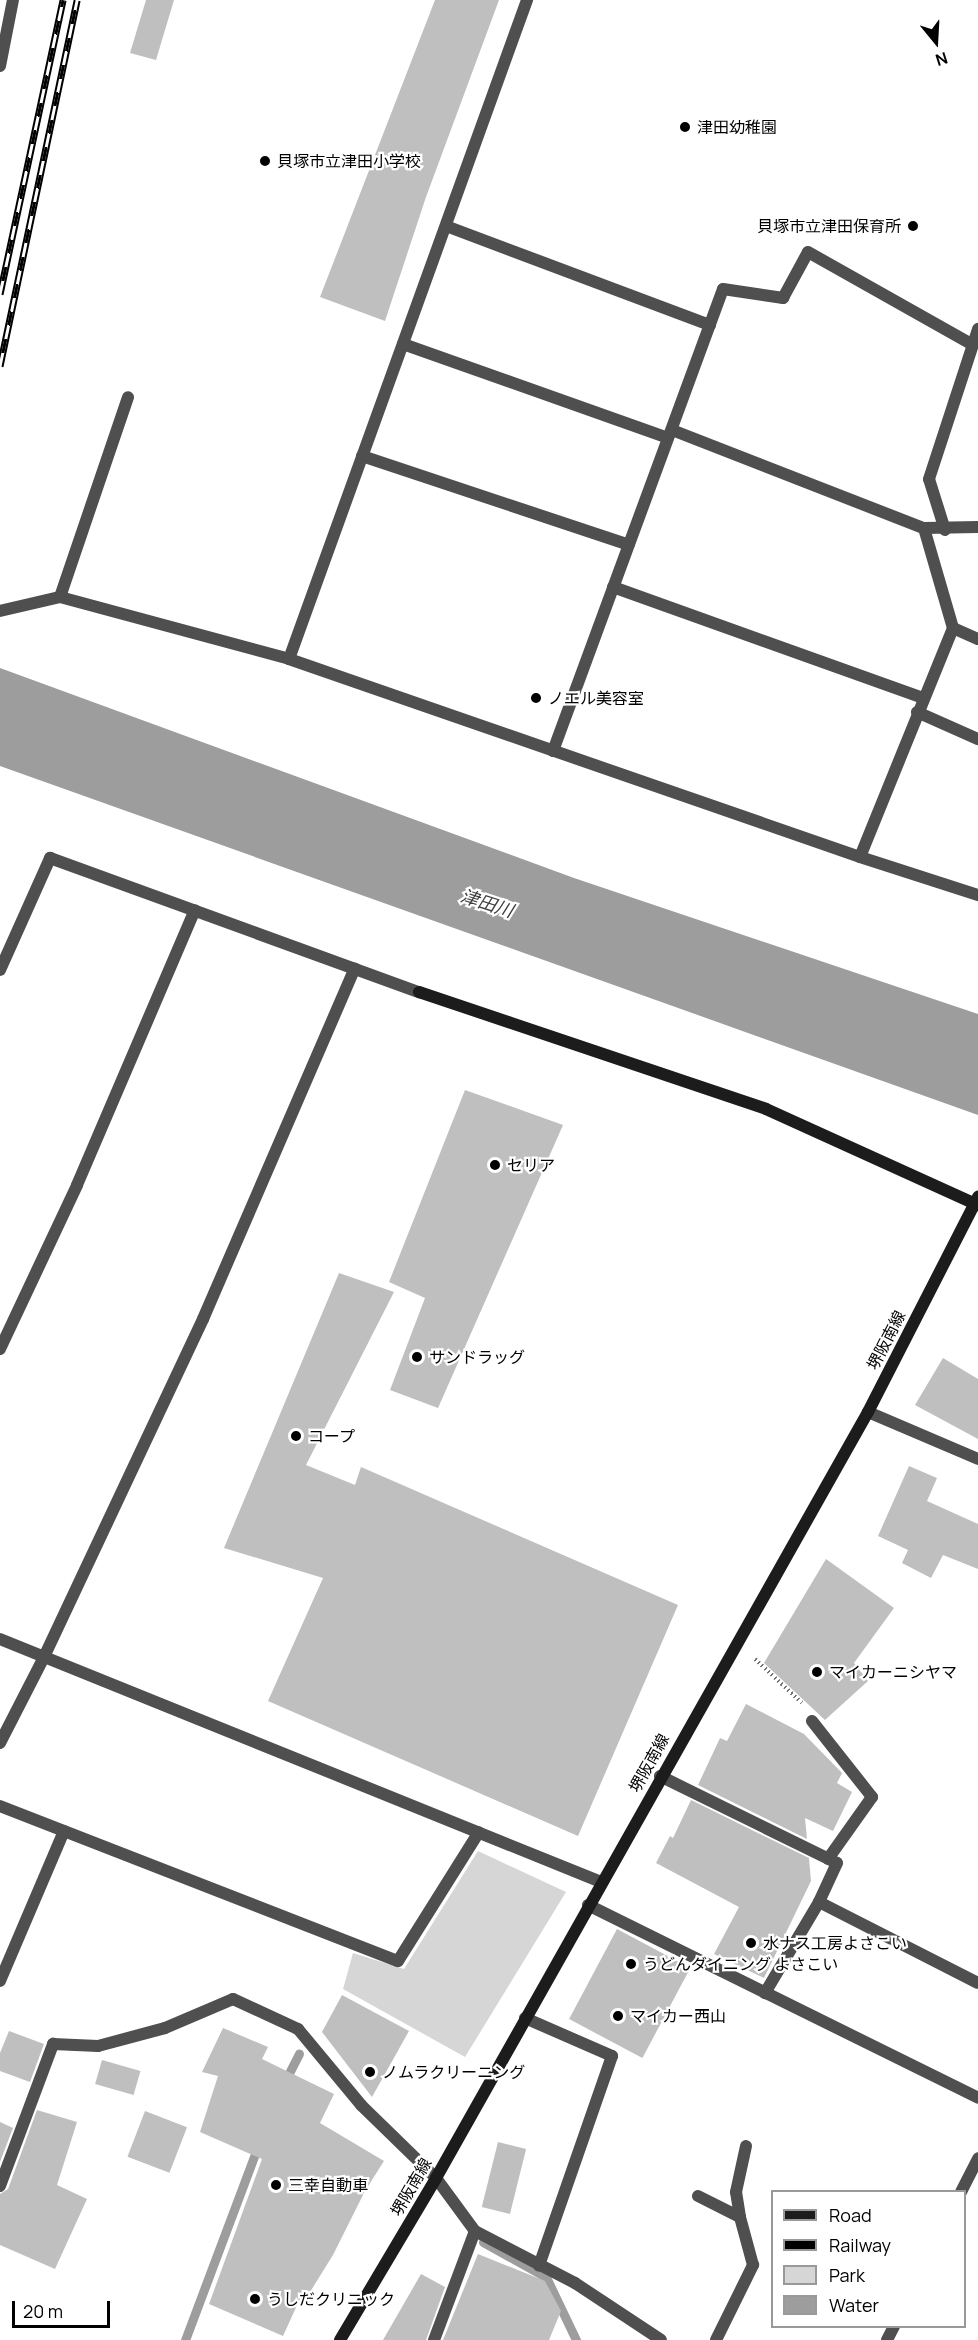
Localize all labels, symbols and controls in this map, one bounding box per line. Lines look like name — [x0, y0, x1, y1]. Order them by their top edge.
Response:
north arrow — [906, 12, 966, 72]
text: N — [933, 47, 950, 71]
place label: 津田幼稚園 — [697, 117, 777, 137]
marker: 津田幼稚園 — [678, 120, 692, 134]
place label: 貝塚市立津田小学校 — [277, 151, 421, 171]
marker: 貝塚市立津田小学校 — [258, 154, 272, 168]
place label: 貝塚市立津田保育所 — [757, 216, 901, 236]
marker: 貝塚市立津田保育所 — [906, 219, 920, 233]
place label: ノエル美容室 — [548, 688, 644, 708]
marker: ノエル美容室 — [529, 691, 543, 705]
water label: 津田川 — [458, 884, 516, 922]
place label: セリア — [507, 1155, 555, 1175]
marker: セリア — [488, 1158, 502, 1172]
street label: 堺阪南線 — [863, 1307, 909, 1373]
place label: サンドラッグ — [429, 1347, 525, 1367]
marker: サンドラッグ — [410, 1350, 424, 1364]
place label: コープ — [308, 1426, 356, 1446]
marker: コープ — [289, 1429, 303, 1443]
place label: マイカーニシヤマ — [829, 1662, 957, 1682]
marker: マイカーニシヤマ — [810, 1665, 824, 1679]
street label: 堺阪南線 — [625, 1730, 673, 1796]
place label: 水ナス工房よさこい — [763, 1933, 907, 1953]
marker: 水ナス工房よさこい — [744, 1936, 758, 1950]
place label: うどんダイニング よさこい — [643, 1954, 838, 1974]
marker: うどんダイニング よさこい — [624, 1957, 638, 1971]
place label: マイカー西山 — [630, 2006, 726, 2026]
marker: マイカー西山 — [611, 2009, 625, 2023]
place label: ノムラクリーニング — [382, 2062, 526, 2082]
marker: ノムラクリーニング — [363, 2065, 377, 2079]
street label: 堺阪南線 — [387, 2154, 435, 2220]
place label: 三幸自動車 — [288, 2175, 368, 2195]
marker: 三幸自動車 — [269, 2178, 283, 2192]
legend — [771, 2190, 966, 2328]
text: Road — [829, 2203, 872, 2227]
text: Railway — [829, 2233, 891, 2257]
text: Park — [829, 2263, 865, 2287]
scale bar — [15, 2289, 112, 2327]
place label: うしだクリニック — [267, 2289, 395, 2309]
marker: うしだクリニック — [248, 2292, 262, 2306]
text: Water — [829, 2293, 879, 2317]
text: 20 m — [23, 2299, 63, 2323]

